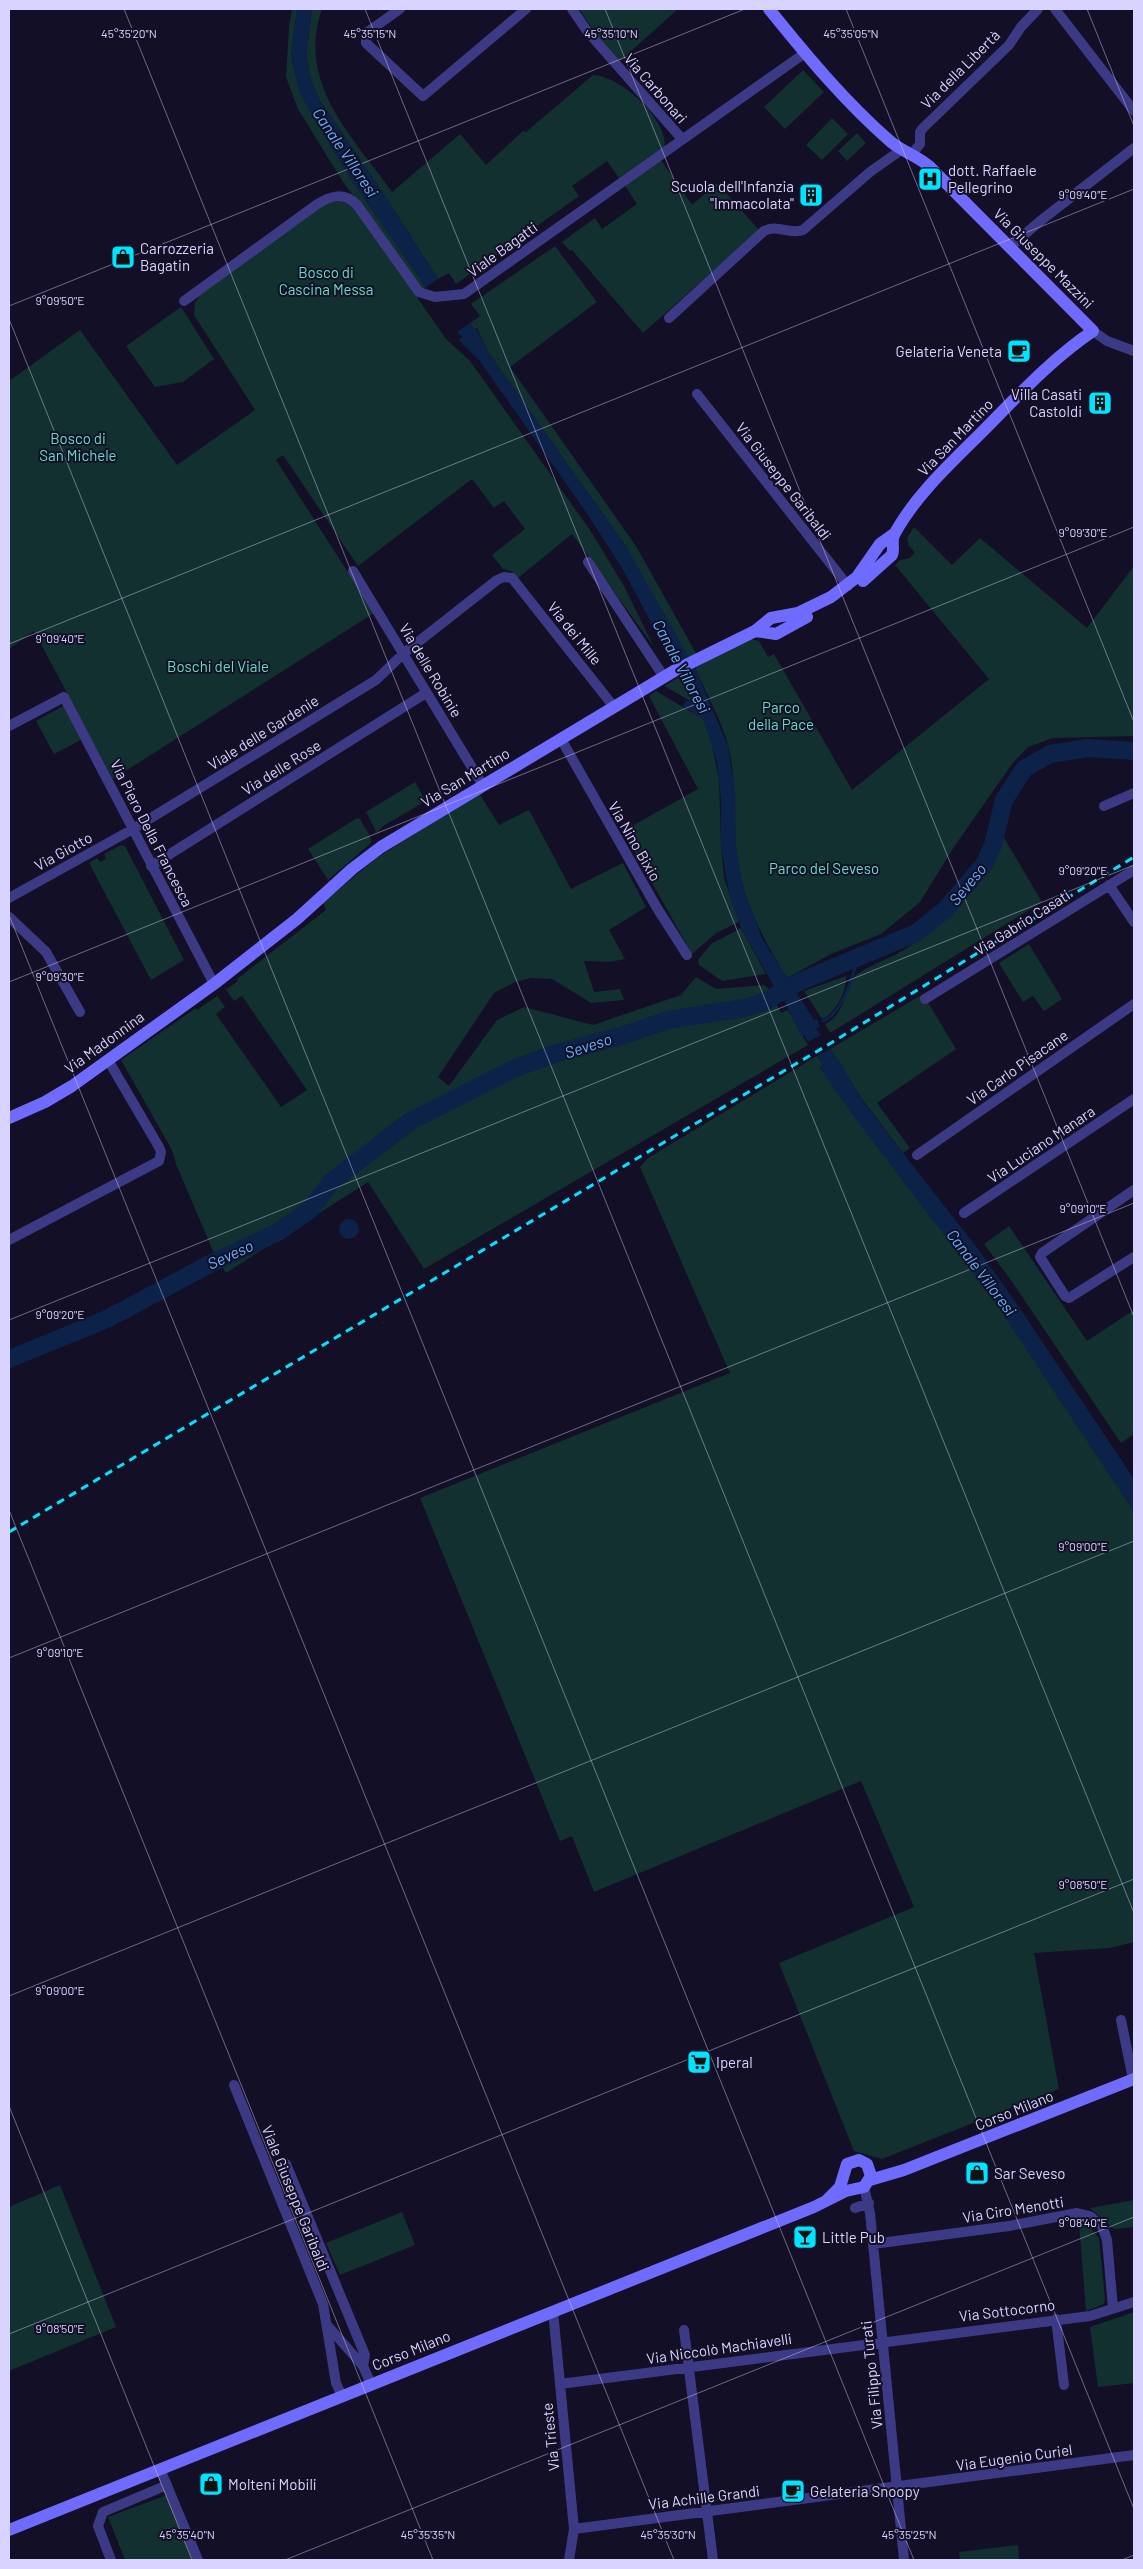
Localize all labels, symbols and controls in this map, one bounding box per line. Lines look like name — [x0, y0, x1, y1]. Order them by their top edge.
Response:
text: 45°35'20"N — [101, 26, 157, 40]
text: 45°35'15"N — [344, 26, 396, 40]
text: 45°35'10"N — [584, 26, 638, 40]
text: 45°35'05"N — [823, 26, 879, 40]
street label: Via della Libertà — [917, 26, 1003, 112]
street label: Via Carbonari — [621, 49, 691, 127]
water label: Canale Villoresi — [309, 104, 383, 200]
place label: dott. Raffaele Pellegrino — [948, 161, 1037, 196]
hospital icon: dott. Raffaele Pellegrino — [917, 166, 943, 192]
place label: Scuola dell'Infanzia "Immacolata" — [671, 177, 794, 212]
building icon: Scuola dell'Infanzia "Immacolata" — [798, 182, 824, 208]
text: 9°09'40"E — [1058, 187, 1108, 201]
street label: Via Giuseppe Mazzini — [990, 204, 1098, 312]
street label: Viale Bagatti — [463, 218, 541, 280]
place label: Carrozzeria Bagatin — [140, 239, 214, 274]
shop icon: Carrozzeria Bagatin — [110, 244, 136, 270]
park label: Bosco di Cascina Messa — [279, 263, 373, 298]
text: 9°09'50"E — [36, 293, 84, 307]
cafe icon: Gelateria Veneta — [1006, 338, 1032, 364]
place label: Gelateria Veneta — [895, 342, 1002, 360]
place label: Villa Casati Castoldi — [1011, 385, 1082, 420]
building icon: Villa Casati Castoldi — [1087, 390, 1113, 416]
street label: Via San Martino — [914, 395, 996, 479]
street label: Via Giuseppe Garibaldi — [732, 419, 836, 543]
park label: Bosco di San Michele — [39, 429, 117, 464]
text: 9°09'30"E — [1059, 525, 1107, 539]
street label: Via dei Mille — [544, 598, 606, 668]
water label: Canale Villoresi — [649, 616, 715, 716]
street label: Via delle Robinie — [396, 620, 466, 720]
text: 9°09'40"E — [35, 631, 85, 645]
park label: Boschi del Viale — [167, 657, 269, 675]
street label: Viale delle Gardenie — [204, 691, 322, 773]
park label: Parco della Pace — [748, 698, 814, 733]
street label: Via delle Rose — [238, 736, 324, 798]
street label: Via San Martino — [417, 743, 513, 811]
street label: Via Piero Della Francesca — [107, 756, 197, 910]
street label: Via Nino Bixio — [605, 798, 665, 884]
street label: Via Giotto — [31, 828, 95, 874]
park label: Parco del Seveso — [769, 859, 879, 877]
water label: Seveso — [944, 859, 990, 909]
text: 9°09'20"E — [1058, 863, 1108, 877]
street label: Via Gabrio Casati — [971, 885, 1073, 959]
text: 9°09'30"E — [36, 969, 84, 983]
street label: Via Madonnina — [61, 1007, 147, 1077]
street label: Via Carlo Pisacane — [963, 1025, 1071, 1109]
water label: Seveso — [562, 1029, 614, 1061]
street label: Via Luciano Manara — [984, 1101, 1098, 1187]
text: 9°09'10"E — [1060, 1201, 1106, 1215]
water label: Canale Villoresi — [943, 1225, 1021, 1319]
water label: Seveso — [204, 1235, 256, 1273]
text: 9°09'20"E — [35, 1307, 85, 1321]
text: 9°09'00"E — [1058, 1539, 1108, 1553]
text: 9°09'10"E — [37, 1645, 83, 1659]
text: 9°08'50"E — [1059, 1877, 1107, 1891]
text: 9°09'00"E — [35, 1983, 85, 1997]
supermarket icon: Iperal — [686, 2049, 712, 2075]
place label: Iperal — [716, 2053, 753, 2071]
street label: Corso Milano — [972, 2086, 1056, 2134]
street label: Viale Giuseppe Garibaldi — [258, 2122, 334, 2274]
shop icon: Sar Seveso — [964, 2160, 990, 2186]
place label: Sar Seveso — [994, 2164, 1066, 2182]
street label: Via Ciro Menotti — [961, 2192, 1065, 2226]
text: 9°08'40"E — [1058, 2215, 1108, 2229]
bar icon: Little Pub — [792, 2224, 818, 2250]
place label: Little Pub — [822, 2228, 885, 2246]
street label: Via Sottocorno — [958, 2295, 1056, 2325]
street label: Via Filippo Turati — [856, 2320, 886, 2430]
text: 9°08'50"E — [36, 2321, 84, 2335]
street label: Corso Milano — [369, 2326, 453, 2374]
street label: Via Niccolò Machiavelli — [645, 2329, 793, 2367]
street label: Via Trieste — [537, 2402, 563, 2472]
street label: Via Eugenio Curiel — [955, 2440, 1073, 2474]
shop icon: Molteni Mobili — [198, 2471, 224, 2497]
place label: Molteni Mobili — [228, 2475, 317, 2493]
cafe icon: Gelateria Snoopy — [780, 2478, 806, 2504]
street label: Via Achille Grandi — [647, 2481, 761, 2513]
place label: Gelateria Snoopy — [810, 2482, 920, 2500]
text: 45°35'40"N — [159, 2527, 215, 2541]
text: 45°35'35"N — [401, 2527, 455, 2541]
text: 45°35'30"N — [640, 2527, 696, 2541]
text: 45°35'25"N — [881, 2527, 937, 2541]

